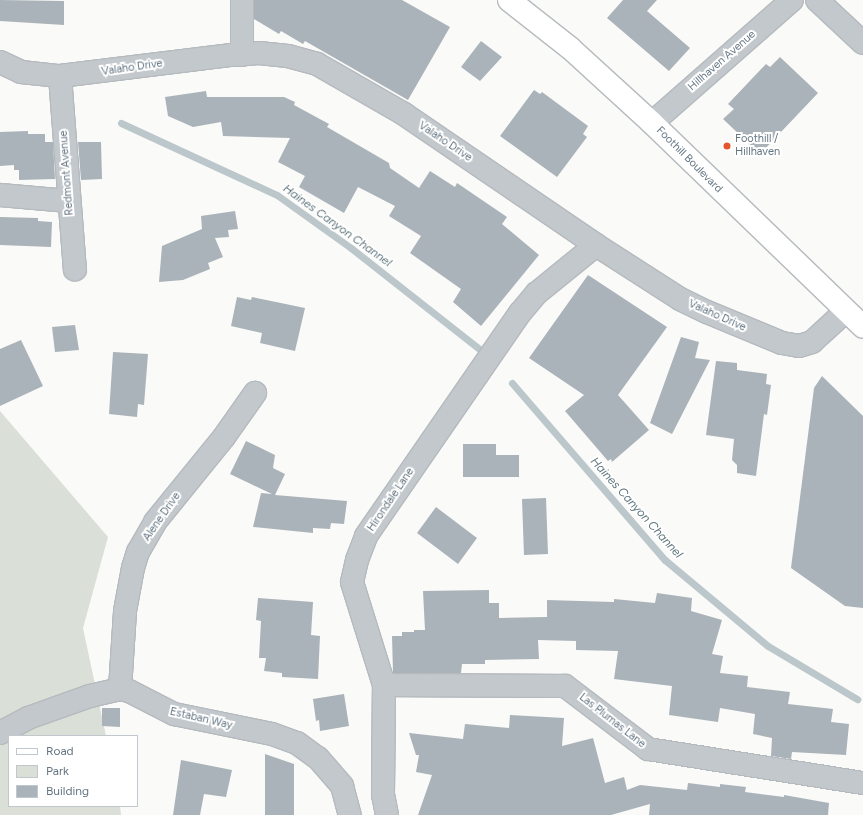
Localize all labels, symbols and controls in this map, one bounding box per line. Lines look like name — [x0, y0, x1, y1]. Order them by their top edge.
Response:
street label: Hillhaven Avenue — [686, 28, 758, 94]
street label: Valaho Drive — [101, 57, 163, 79]
street label: Valaho Drive — [416, 119, 474, 165]
street label: Foothill Boulevard — [653, 124, 725, 196]
street label: Redmont Avenue — [57, 130, 77, 216]
place label: Foothill / Hillhaven — [735, 133, 780, 159]
marker: Foothill / Hillhaven — [722, 141, 732, 151]
water label: Haines Canyon Channel — [280, 182, 394, 270]
street label: Valaho Drive — [686, 297, 748, 335]
water label: Haines Canyon Channel — [587, 455, 685, 561]
street label: Hirondale Lane — [365, 466, 417, 534]
street label: Alene Drive — [140, 490, 184, 544]
street label: Las Plumas Lane — [576, 691, 648, 751]
street label: Estaban Way — [168, 705, 234, 733]
legend — [8, 735, 138, 807]
text: Road — [46, 744, 74, 758]
text: Park — [46, 764, 69, 778]
text: Building — [46, 784, 89, 798]

